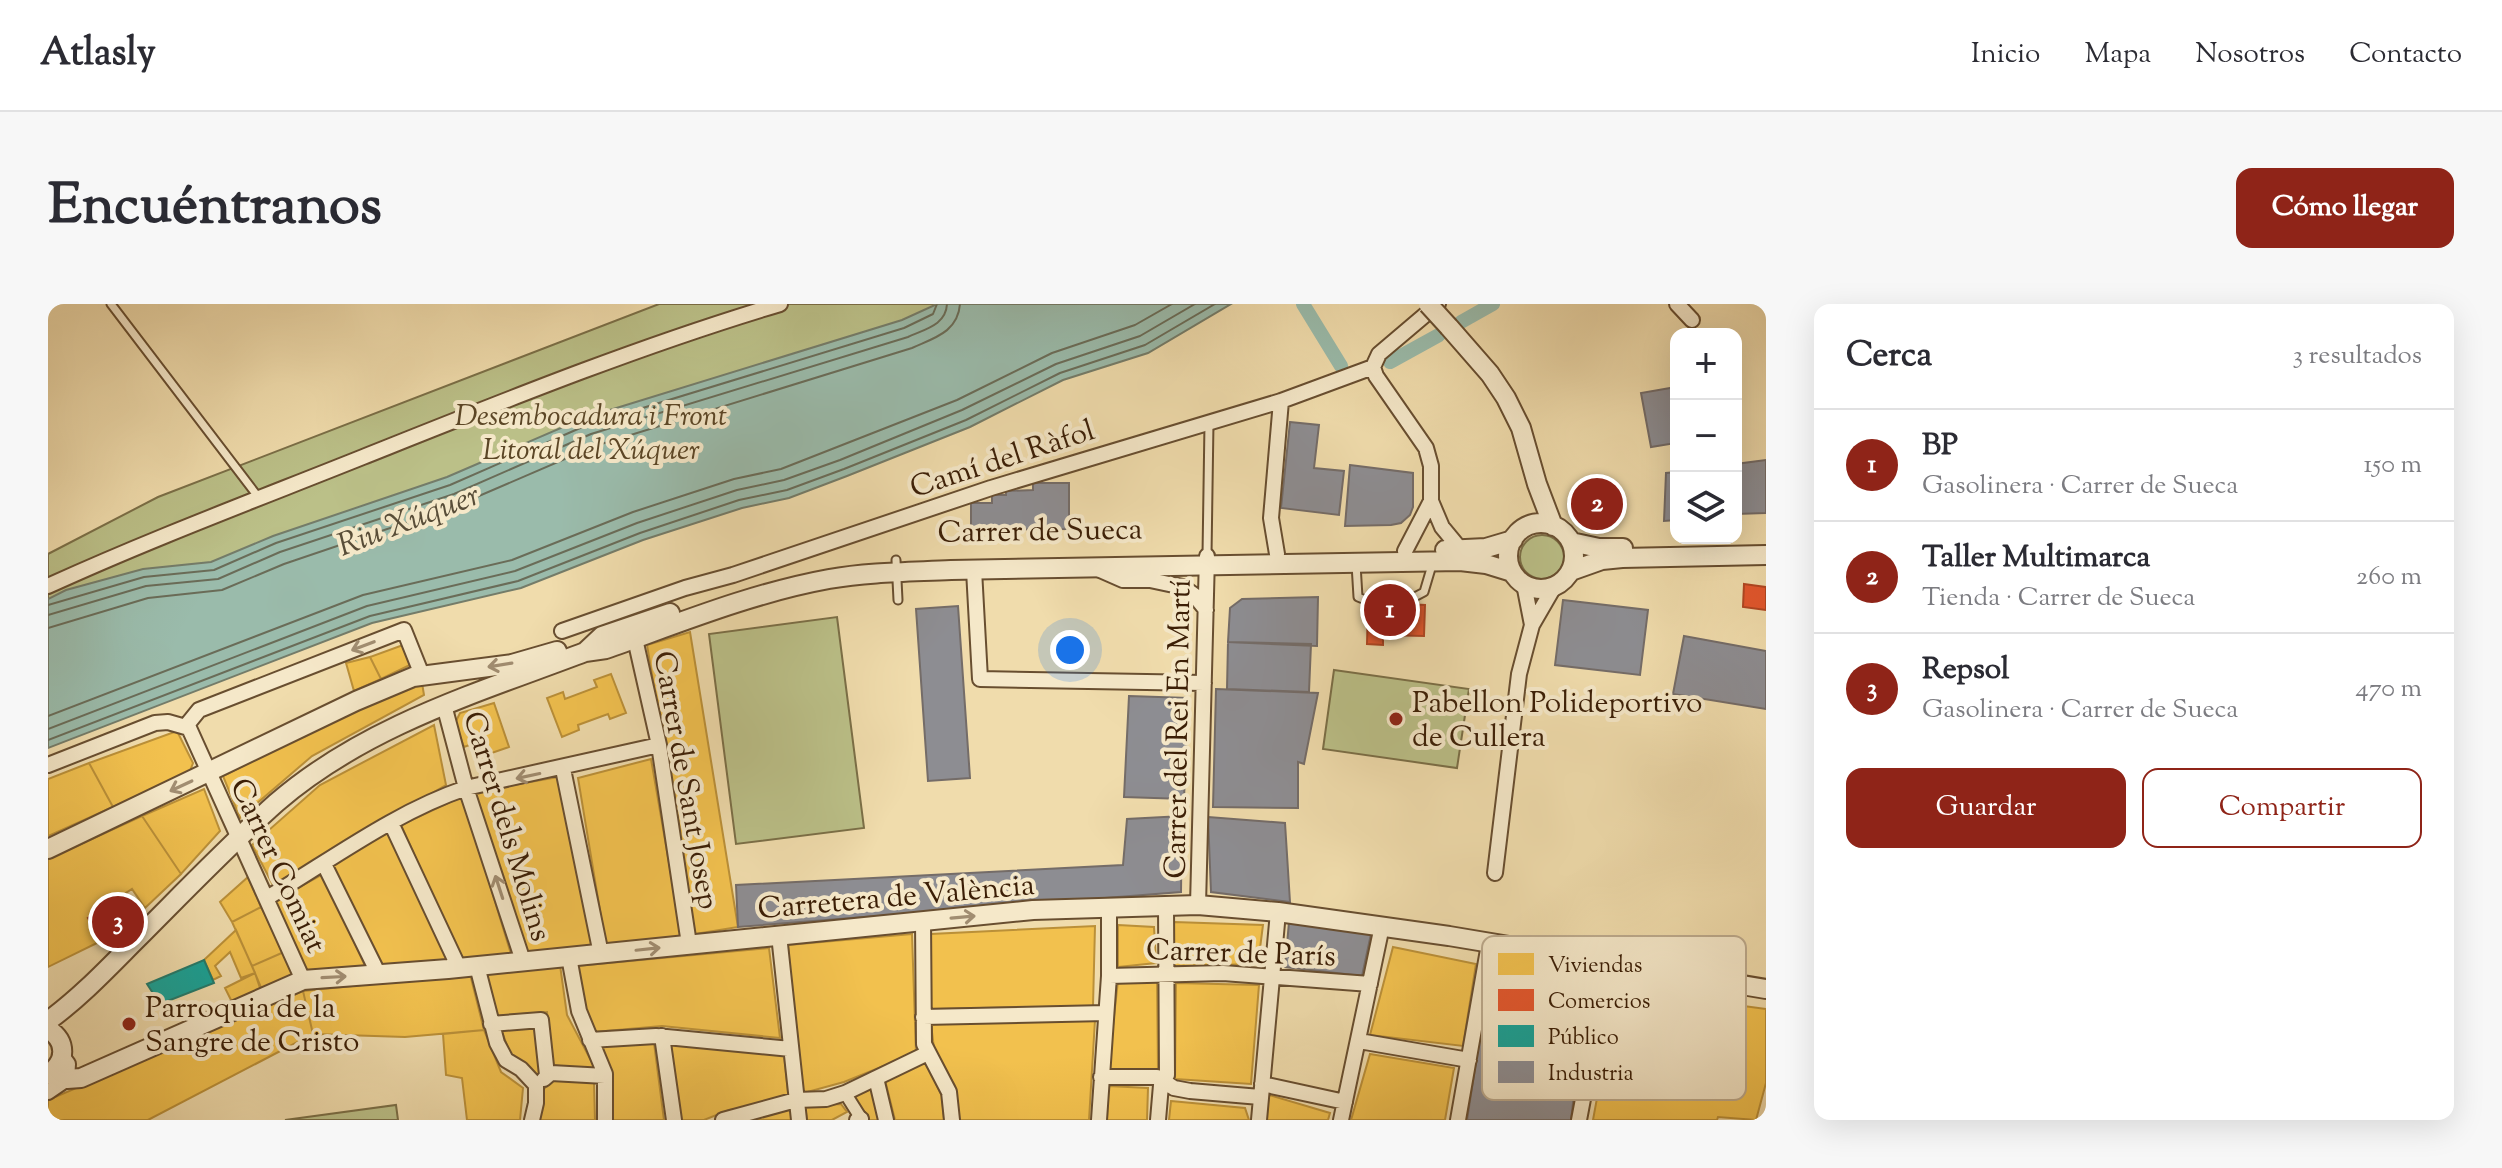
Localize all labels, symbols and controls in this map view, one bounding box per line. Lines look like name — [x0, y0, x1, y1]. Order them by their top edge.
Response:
text: Atlasly — [40, 28, 156, 82]
text: Inicio — [1971, 35, 2040, 75]
text: Mapa — [2084, 35, 2151, 75]
text: Nosotros — [2195, 35, 2305, 75]
text: Contacto — [2349, 35, 2462, 75]
text: Encuéntranos — [48, 168, 382, 249]
button: Cómo llegar — [2236, 168, 2454, 248]
map controls — [1670, 328, 1742, 544]
button: + — [1670, 328, 1742, 400]
text: Cerca — [1846, 332, 1932, 381]
text: 3 resultados — [2293, 338, 2422, 375]
park label: Desembocadura i Front Litoral del Xúquer — [455, 396, 727, 473]
button: − — [1670, 400, 1742, 472]
street label: Camí del Ràfol — [905, 410, 1101, 511]
text: BP — [1922, 425, 1958, 468]
text: 1 — [1868, 447, 1876, 484]
text: 150 m — [2363, 447, 2422, 484]
text: Gasolinera · Carrer de Sueca — [1922, 468, 2238, 505]
button: layers — [1670, 472, 1742, 544]
water label: Riu Xúquer — [331, 474, 487, 570]
pin: 2 — [1571, 474, 1623, 534]
street label: Carrer de Sueca — [937, 509, 1143, 556]
text: Taller Multimarca — [1922, 537, 2150, 580]
text: 2 — [1866, 559, 1878, 596]
text: 260 m — [2356, 559, 2422, 596]
street label: Carrer del Rei En Martí — [1155, 579, 1204, 879]
pin: 1 — [1364, 580, 1416, 640]
text: Tienda · Carrer de Sueca — [1922, 580, 2195, 617]
your location — [1050, 630, 1090, 670]
one-way arrow — [351, 640, 376, 654]
street label: Carrer de Sant Josep — [641, 648, 728, 913]
text: Repsol — [1922, 649, 2009, 692]
one-way arrow — [488, 658, 513, 673]
text: 3 — [1867, 671, 1877, 708]
text: 470 m — [2356, 671, 2422, 708]
place label: Pabellon Polideportivo de Cullera — [1412, 683, 1702, 760]
text: Gasolinera · Carrer de Sueca — [1922, 692, 2238, 729]
street label: Carrer dels Molins — [450, 707, 561, 947]
marker: Pabellon Polideportivo de Cullera — [1387, 710, 1405, 728]
button: Guardar — [1846, 768, 2126, 848]
button: Compartir — [2142, 768, 2422, 848]
one-way arrow — [516, 769, 541, 784]
street label: Carrer Comiat — [217, 772, 336, 960]
one-way arrow — [169, 779, 193, 794]
street label: Carretera de València — [756, 865, 1037, 932]
one-way arrow — [491, 875, 506, 901]
pin: 3 — [92, 892, 144, 952]
one-way arrow — [949, 909, 976, 924]
street label: Carrer de París — [1145, 930, 1336, 979]
legend — [1482, 936, 1746, 1100]
one-way arrow — [634, 941, 661, 956]
text: Viviendas — [1548, 951, 1643, 983]
one-way arrow — [320, 969, 347, 984]
text: Comercios — [1548, 987, 1650, 1019]
place label: Parroquia de la Sangre de Cristo — [145, 988, 359, 1065]
marker: Parroquia de la Sangre de Cristo — [120, 1015, 138, 1033]
text: Público — [1548, 1023, 1619, 1055]
text: Industria — [1548, 1059, 1634, 1091]

